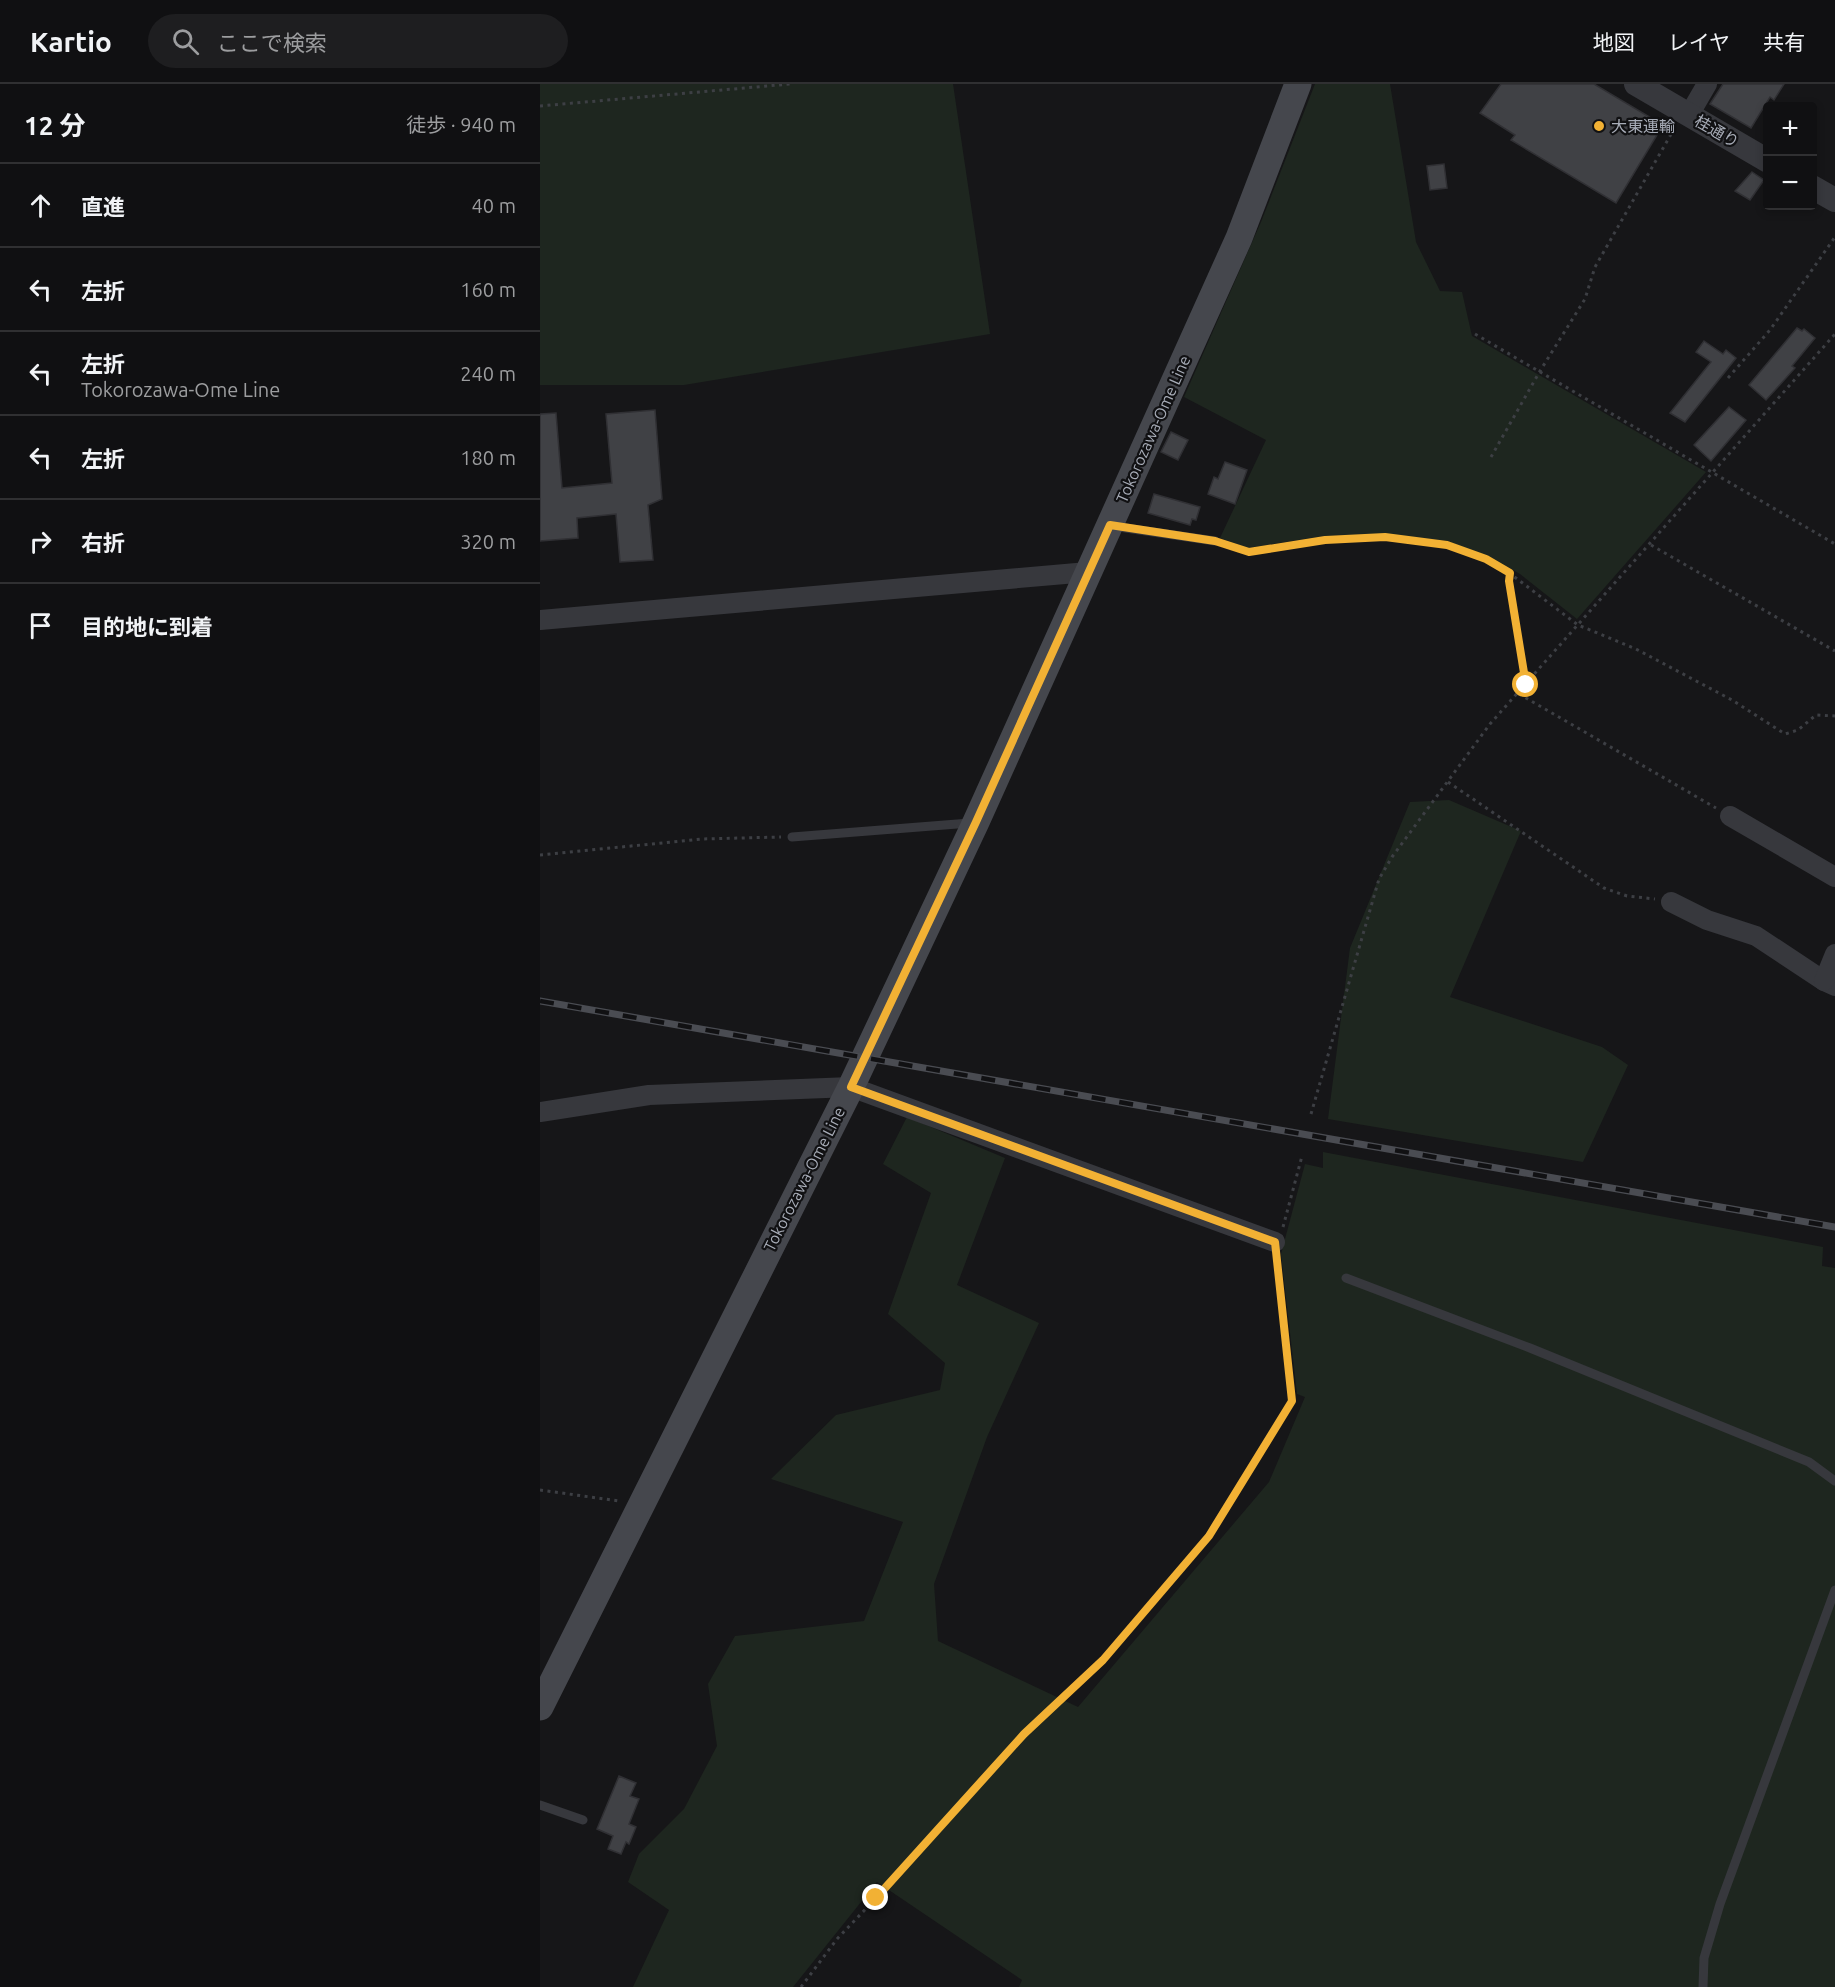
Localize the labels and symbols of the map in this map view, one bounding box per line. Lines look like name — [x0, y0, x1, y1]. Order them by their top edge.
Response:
street label: 桂通り — [1692, 111, 1742, 151]
place label: 大東運輸 — [1611, 117, 1675, 135]
marker: 大東運輸 — [1592, 119, 1606, 133]
street label: Tokorozawa-Ome Line — [1112, 353, 1194, 505]
route start — [1512, 671, 1538, 697]
street label: Tokorozawa-Ome Line — [760, 1104, 848, 1254]
route end — [862, 1884, 888, 1910]

